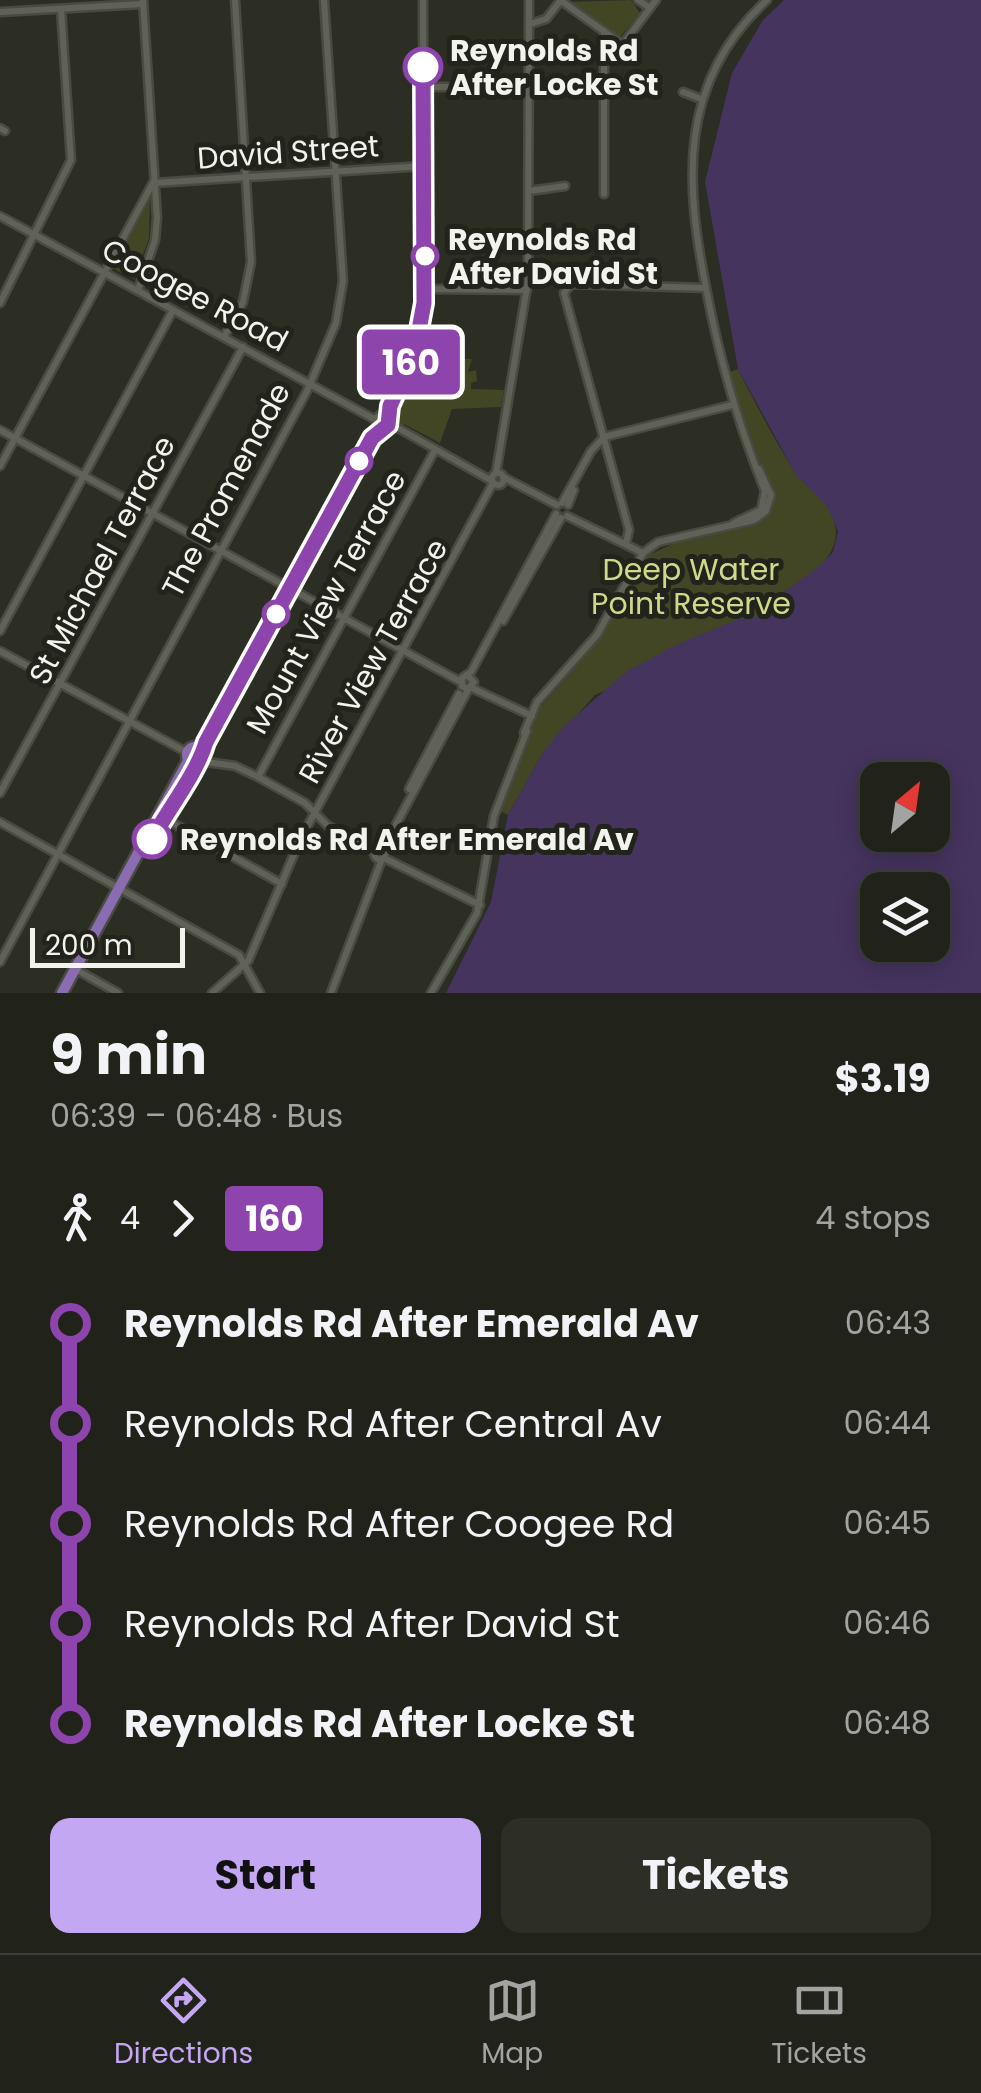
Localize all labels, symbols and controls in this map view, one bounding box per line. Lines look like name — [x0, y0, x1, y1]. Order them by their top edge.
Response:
place label: Reynolds Rd After Locke St — [450, 29, 658, 106]
marker: Reynolds Rd After Locke St — [404, 48, 442, 86]
street label: David Street — [196, 124, 380, 180]
place label: Reynolds Rd After David St — [448, 218, 658, 295]
street label: Coogee Road — [94, 228, 296, 362]
marker: Reynolds Rd After David St — [412, 243, 438, 269]
line badge: 160 — [354, 330, 468, 394]
text: 160 — [382, 338, 440, 387]
street label: The Promenade — [151, 375, 301, 605]
street label: St Michael Terrace — [18, 428, 186, 692]
unlabelled marker — [346, 448, 372, 474]
street label: Mount View Terrace — [236, 462, 416, 742]
street label: River View Terrace — [288, 531, 458, 791]
park label: Deep Water Point Reserve — [591, 548, 791, 625]
unlabelled marker — [263, 601, 289, 627]
north arrow — [860, 762, 950, 852]
map controls — [860, 762, 950, 962]
place label: Reynolds Rd After Emerald Av — [180, 818, 634, 861]
marker: Reynolds Rd After Emerald Av — [133, 820, 171, 858]
button: layers — [860, 872, 950, 962]
scale bar — [30, 923, 185, 968]
text: 200 m — [45, 926, 133, 965]
text: 9 min — [50, 1016, 207, 1093]
text: $3.19 — [835, 1052, 931, 1105]
text: 06:39 – 06:48 · Bus — [50, 1093, 343, 1138]
icon: walk — [50, 1191, 105, 1246]
icon: forward — [155, 1191, 210, 1246]
text: 160 — [245, 1194, 303, 1243]
text: 4 — [120, 1195, 140, 1240]
text: 4 stops — [815, 1195, 931, 1240]
text: Reynolds Rd After Emerald Av — [124, 1297, 699, 1350]
text: 06:43 — [845, 1300, 931, 1345]
text: Reynolds Rd After Central Av — [124, 1397, 662, 1450]
text: 06:44 — [844, 1400, 931, 1445]
text: Reynolds Rd After Coogee Rd — [124, 1497, 674, 1550]
text: 06:45 — [844, 1500, 931, 1545]
text: Reynolds Rd After David St — [124, 1597, 620, 1650]
text: 06:46 — [843, 1600, 931, 1645]
text: Reynolds Rd After Locke St — [124, 1697, 635, 1750]
text: 06:48 — [843, 1700, 931, 1745]
button: Start — [50, 1818, 481, 1933]
button: Tickets — [501, 1818, 931, 1933]
tab: Directions — [114, 1973, 253, 2075]
tab: Map — [481, 1973, 543, 2075]
tab: Tickets — [771, 1973, 867, 2075]

